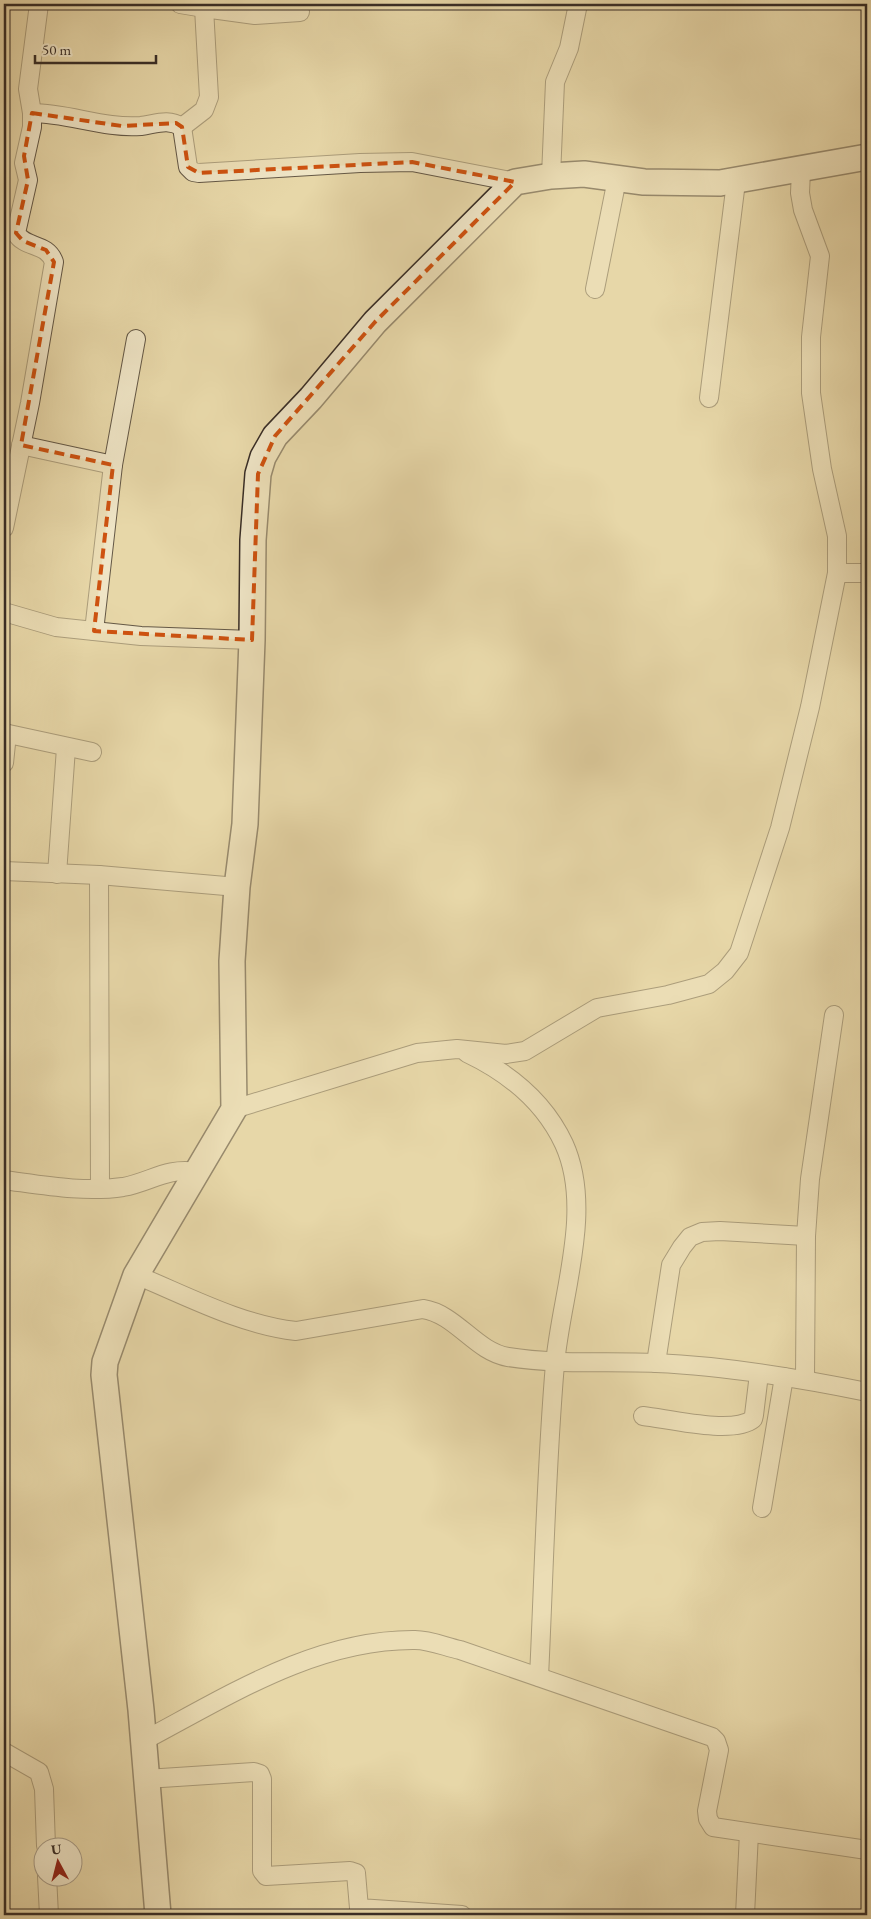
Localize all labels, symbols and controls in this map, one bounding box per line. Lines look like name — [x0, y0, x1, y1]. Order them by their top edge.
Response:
scale bar — [35, 32, 156, 64]
text: 50 m — [42, 40, 71, 59]
north arrow — [32, 1836, 82, 1886]
text: U — [50, 1839, 63, 1859]

